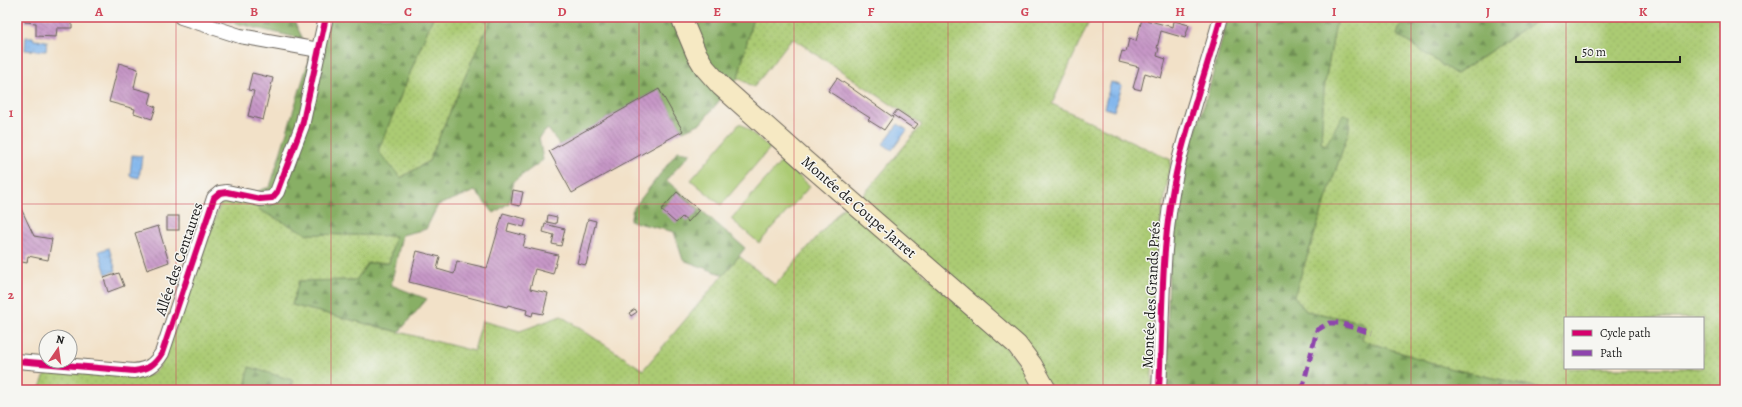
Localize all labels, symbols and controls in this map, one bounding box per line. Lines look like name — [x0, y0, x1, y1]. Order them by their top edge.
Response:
text: A — [94, 3, 104, 20]
text: B — [250, 3, 258, 20]
text: C — [404, 3, 412, 20]
text: D — [557, 3, 567, 20]
text: E — [713, 3, 721, 20]
text: F — [868, 3, 875, 20]
text: G — [1021, 3, 1029, 20]
text: H — [1175, 3, 1185, 20]
text: I — [1332, 3, 1337, 20]
text: J — [1486, 3, 1490, 20]
text: K — [1639, 3, 1648, 20]
scale bar — [1576, 38, 1680, 64]
text: 50 m — [1582, 44, 1606, 60]
text: 1 — [9, 104, 14, 121]
street label: Montée de Coupe-Jarret — [797, 151, 921, 263]
street label: Allée des Centaures — [150, 200, 208, 319]
street label: Montée des Grands Prés — [1137, 221, 1165, 369]
text: 2 — [8, 286, 15, 303]
legend — [1564, 317, 1704, 369]
text: Cycle path — [1600, 325, 1651, 341]
north arrow — [38, 329, 78, 369]
text: N — [55, 332, 66, 348]
text: Path — [1600, 345, 1623, 361]

